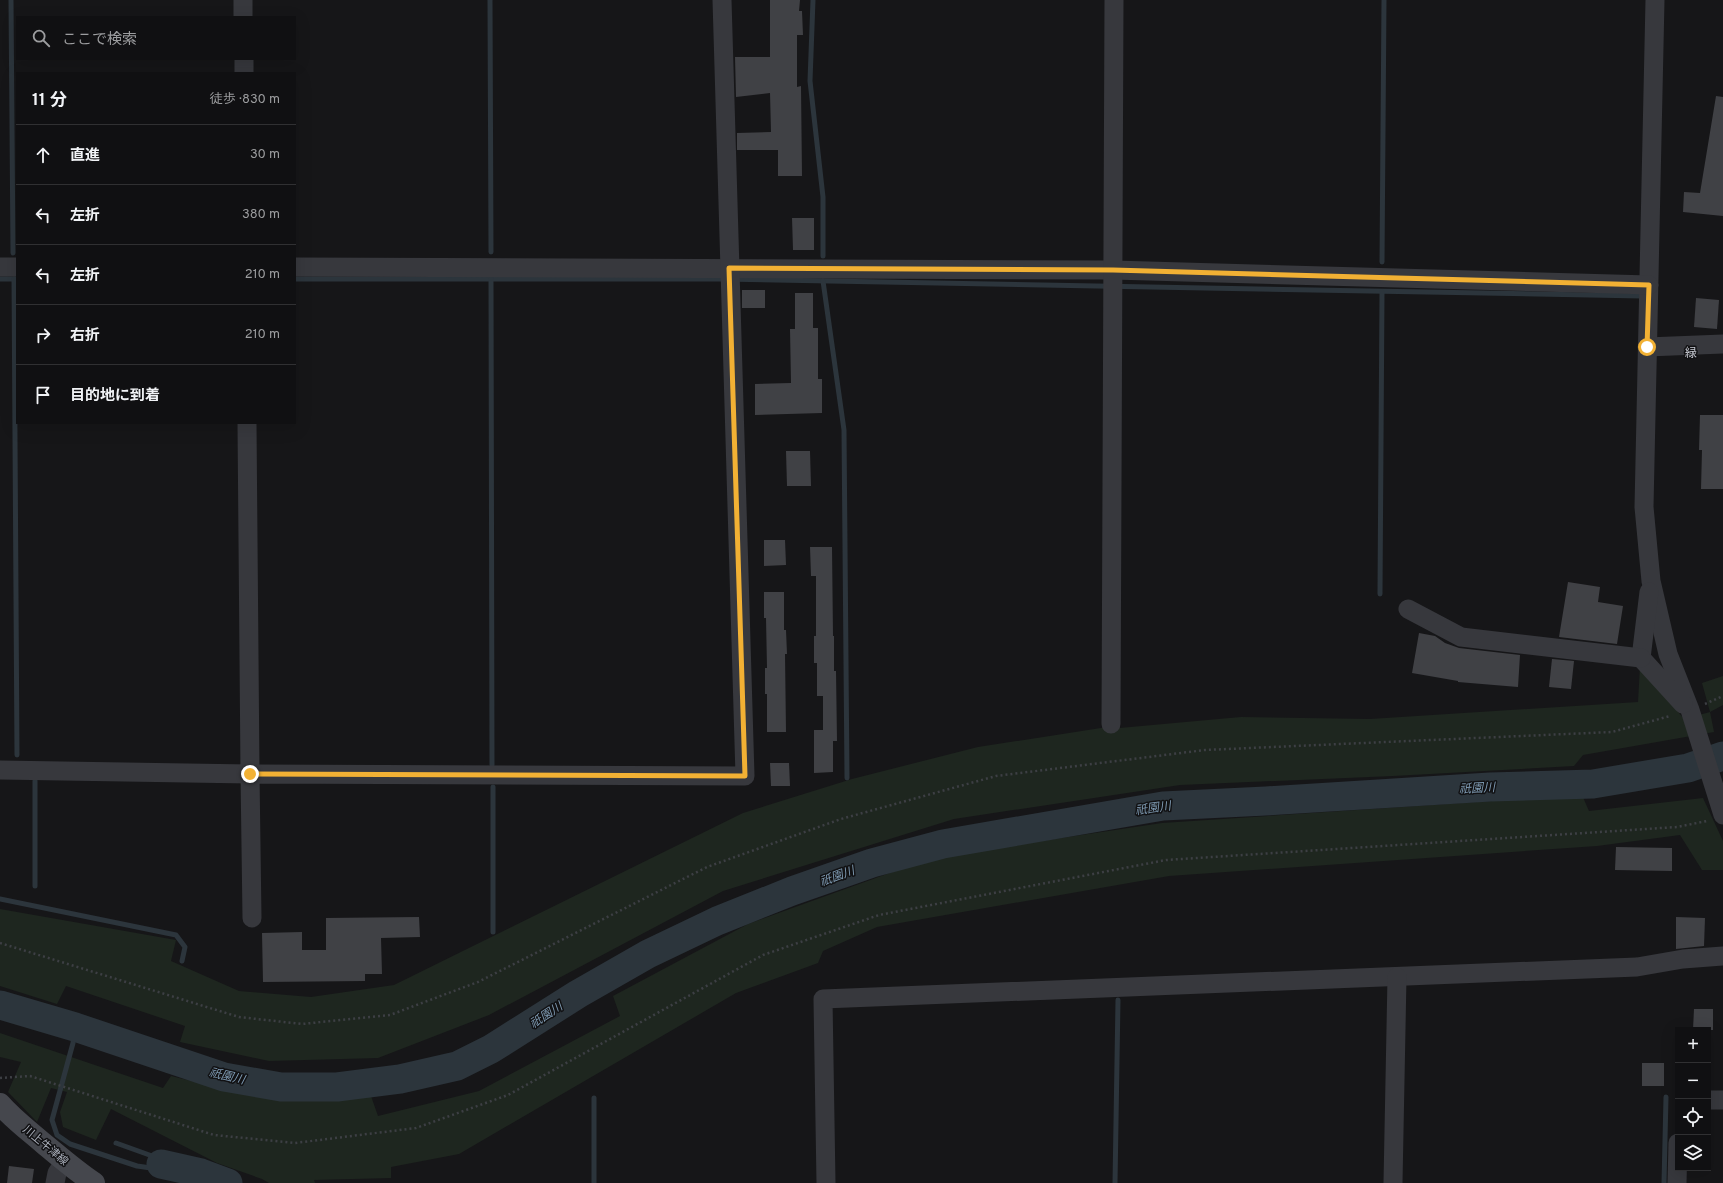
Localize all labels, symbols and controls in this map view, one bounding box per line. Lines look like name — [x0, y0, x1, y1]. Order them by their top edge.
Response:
search box — [16, 16, 296, 60]
icon: search — [30, 27, 52, 49]
text: ここで検索 — [62, 31, 137, 50]
text: 11 分 — [32, 90, 67, 112]
text: 徒歩 · 830 m — [210, 92, 280, 108]
icon: ahead — [32, 144, 54, 166]
text: 直進 — [70, 147, 100, 166]
text: 30 m — [250, 147, 280, 163]
icon: left — [32, 204, 54, 226]
text: 左折 — [70, 207, 100, 226]
text: 380 m — [242, 207, 280, 223]
icon: left — [32, 264, 54, 286]
text: 左折 — [70, 267, 100, 286]
text: 210 m — [245, 267, 280, 283]
icon: right — [32, 324, 54, 346]
text: 右折 — [70, 327, 100, 346]
text: 210 m — [245, 327, 280, 343]
route start — [1638, 338, 1656, 356]
district label: 緑 — [1685, 346, 1697, 362]
icon: arrive — [32, 384, 54, 406]
text: 目的地に到着 — [70, 387, 160, 406]
route end — [241, 765, 259, 783]
water label: 祇園川 — [1459, 780, 1497, 798]
water label: 祇園川 — [1134, 798, 1174, 819]
water label: 祇園川 — [818, 863, 859, 891]
water label: 祇園川 — [527, 998, 568, 1032]
map controls — [1675, 1027, 1711, 1171]
button: + — [1675, 1027, 1711, 1063]
button: − — [1675, 1063, 1711, 1099]
water label: 祇園川 — [207, 1065, 248, 1089]
button: locate — [1675, 1099, 1711, 1135]
street label: 川上牛津線 — [20, 1123, 71, 1169]
button: layers — [1675, 1135, 1711, 1171]

